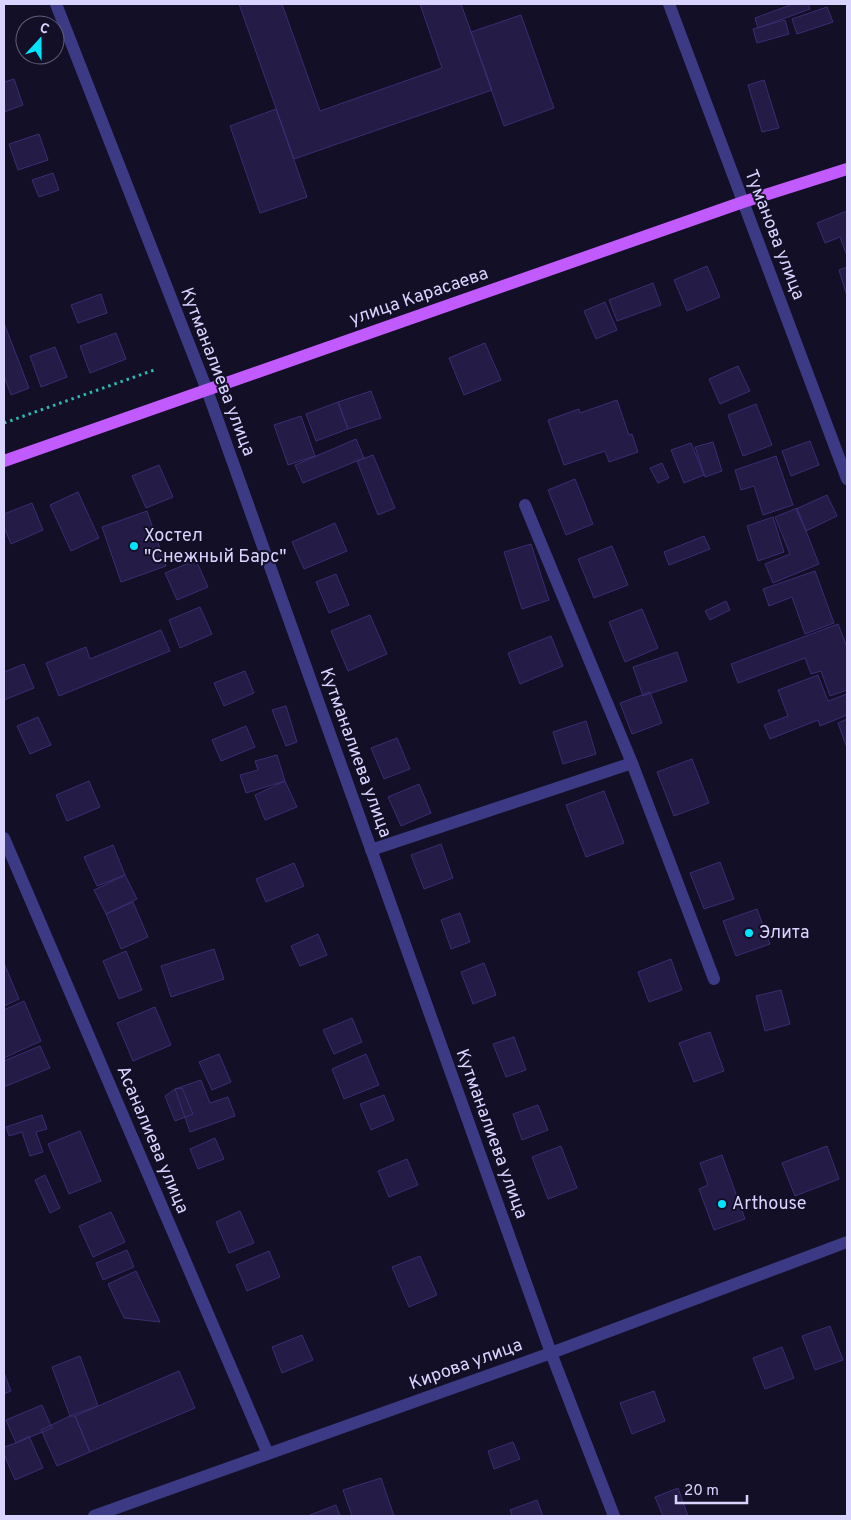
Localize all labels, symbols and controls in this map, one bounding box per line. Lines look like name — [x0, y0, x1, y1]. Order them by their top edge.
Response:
north arrow — [15, 15, 65, 65]
text: С — [37, 20, 51, 39]
street label: Туманова улица — [739, 167, 809, 303]
street label: улица Карасаева — [346, 262, 492, 332]
street label: Кутманалиева улица — [174, 284, 260, 460]
place label: Хостел "Снежный Барс" — [144, 525, 286, 569]
marker: Хостел "Снежный Барс" — [128, 540, 140, 552]
street label: Кутманалиева улица — [314, 665, 396, 841]
place label: Элита — [759, 922, 810, 945]
marker: Элита — [743, 927, 755, 939]
street label: Кутманалиева улица — [450, 1046, 532, 1222]
street label: Асаналиева улица — [110, 1063, 194, 1217]
place label: Arthouse — [732, 1193, 806, 1216]
marker: Arthouse — [716, 1198, 728, 1210]
street label: Кирова улица — [406, 1334, 526, 1396]
scale bar — [676, 1472, 747, 1504]
text: 20 m — [684, 1482, 719, 1501]

